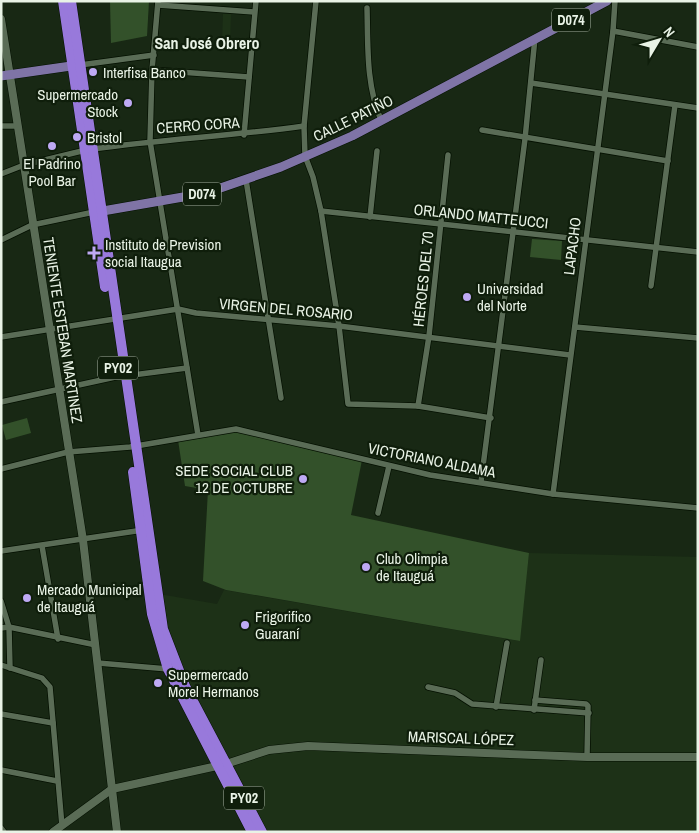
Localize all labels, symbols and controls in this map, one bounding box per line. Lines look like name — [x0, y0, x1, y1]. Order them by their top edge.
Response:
road number: D074 — [552, 8, 590, 32]
north arrow — [634, 15, 684, 65]
text: N — [660, 23, 679, 41]
district label: San José Obrero — [154, 32, 260, 54]
place label: Interfisa Banco — [103, 62, 186, 83]
marker: Interfisa Banco — [87, 66, 99, 78]
place label: Supermercado Stock — [37, 84, 119, 122]
street label: CALLE PATIÑO — [310, 90, 396, 146]
marker: Supermercado Stock — [122, 97, 134, 109]
street label: CERRO CORA — [156, 112, 241, 138]
place label: Bristol — [87, 127, 122, 148]
marker: Bristol — [71, 131, 83, 143]
marker: El Padrino Pool Bar — [46, 140, 58, 152]
place label: El Padrino Pool Bar — [23, 153, 81, 191]
road number: D074 — [183, 182, 221, 205]
street label: ORLANDO MATTEUCCI — [413, 198, 549, 234]
street label: LAPACHO — [558, 216, 586, 276]
street label: HÉROES DEL 70 — [408, 230, 438, 328]
place label: Instituto de Prevision social Itaugua — [105, 234, 221, 272]
street label: TENIENTE ESTEBAN MARTINEZ — [38, 236, 88, 425]
marker: Instituto de Prevision social Itaugua — [87, 246, 101, 260]
place label: Universidad del Norte — [477, 278, 543, 316]
marker: Universidad del Norte — [461, 291, 473, 303]
street label: VIRGEN DEL ROSARIO — [218, 293, 354, 325]
road number: PY02 — [98, 356, 138, 379]
street label: VICTORIANO ALDAMA — [366, 437, 498, 483]
place label: SEDE SOCIAL CLUB 12 DE OCTUBRE — [175, 460, 293, 498]
marker: SEDE SOCIAL CLUB 12 DE OCTUBRE — [297, 473, 309, 485]
place label: Club Olimpia de Itauguá — [376, 548, 448, 586]
marker: Club Olimpia de Itauguá — [360, 561, 372, 573]
place label: Mercado Municipal de Itauguá — [37, 579, 142, 617]
marker: Mercado Municipal de Itauguá — [21, 592, 33, 604]
place label: Frigorifico Guaraní — [255, 606, 311, 644]
marker: Frigorifico Guaraní — [239, 619, 251, 631]
place label: Supermercado Morel Hermanos — [168, 664, 259, 702]
marker: Supermercado Morel Hermanos — [152, 677, 164, 689]
street label: MARISCAL LÓPEZ — [408, 726, 515, 750]
road number: PY02 — [224, 786, 264, 810]

